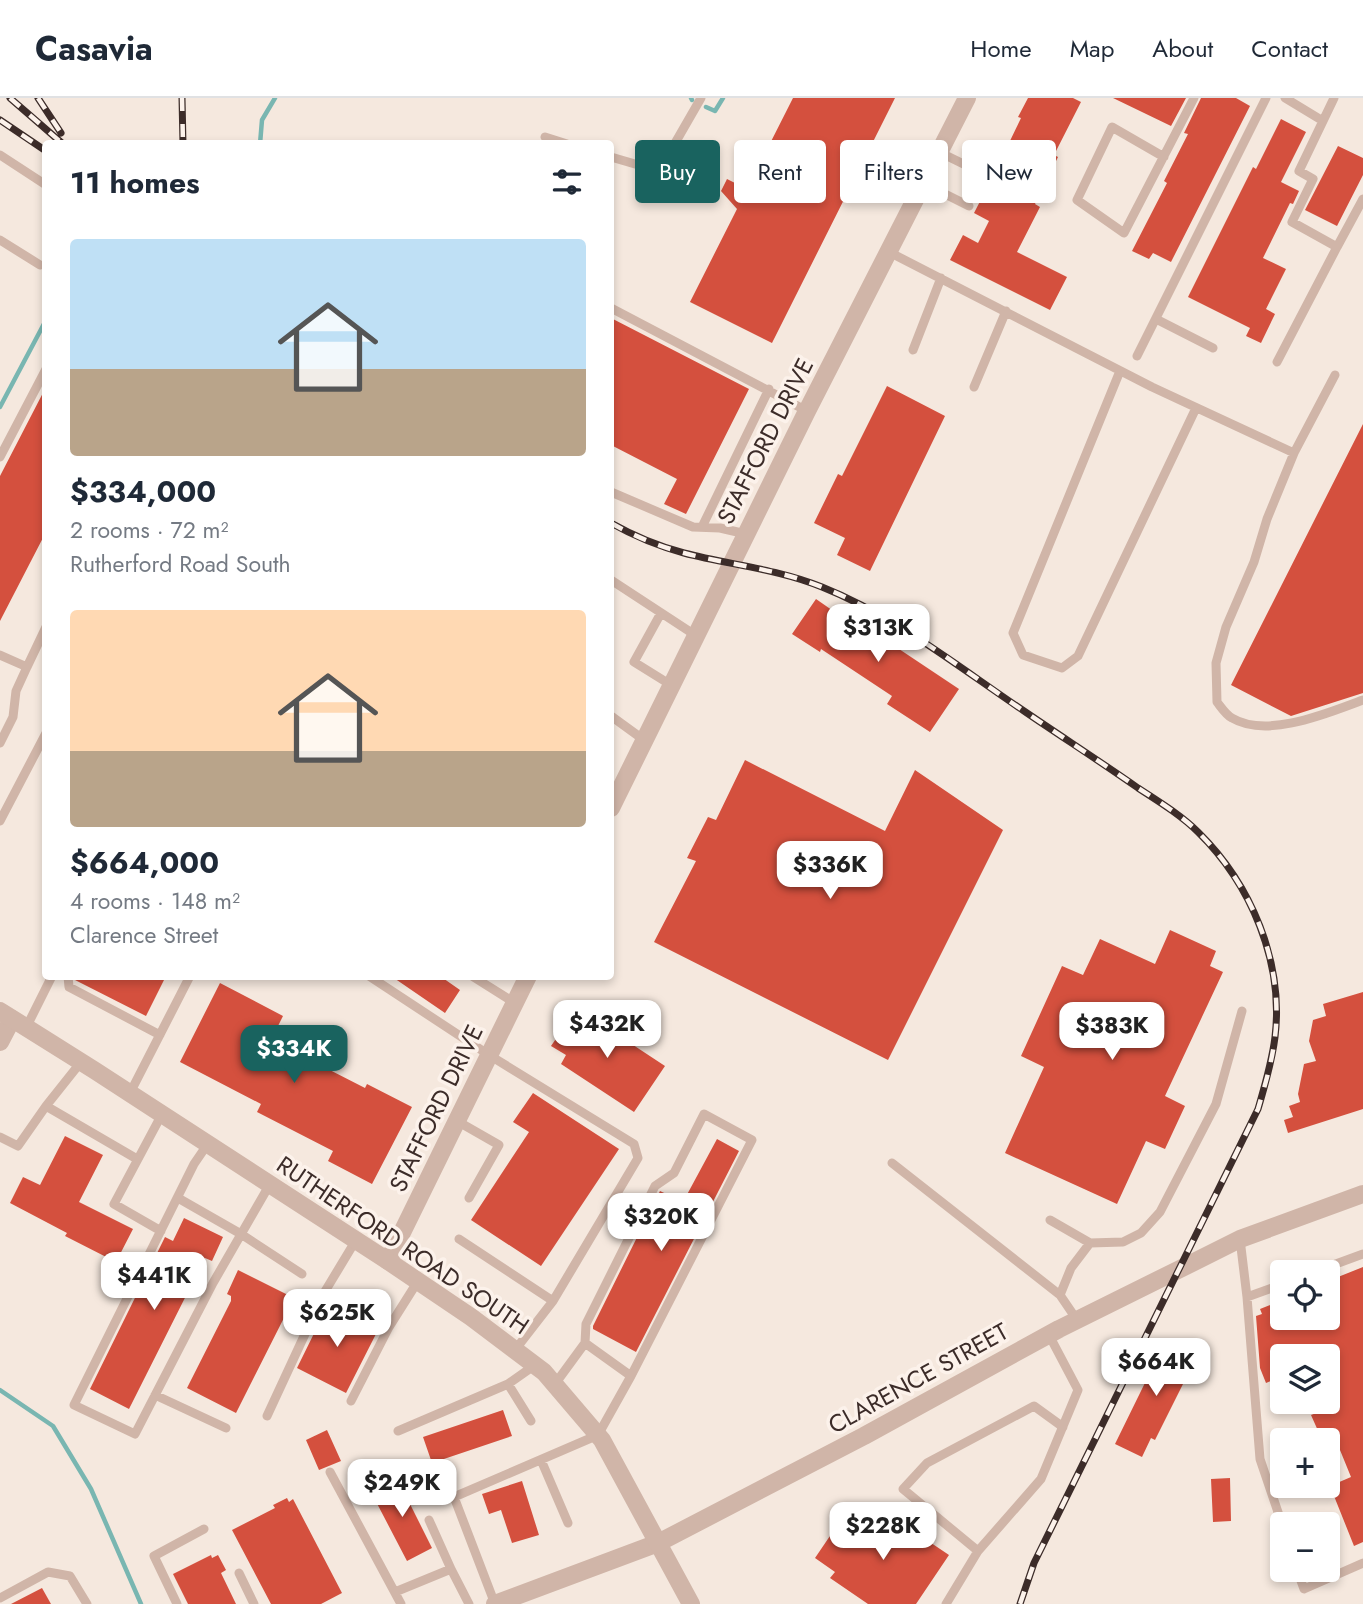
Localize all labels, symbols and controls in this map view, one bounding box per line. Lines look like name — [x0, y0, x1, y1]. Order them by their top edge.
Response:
text: Casavia — [35, 25, 153, 72]
text: Home — [970, 31, 1032, 66]
text: Map — [1070, 31, 1114, 66]
text: About — [1152, 31, 1213, 66]
text: Contact — [1251, 31, 1328, 66]
chip: Buy — [635, 140, 720, 203]
chip: Rent — [734, 140, 826, 203]
chip: Filters — [840, 140, 948, 203]
chip: New — [962, 140, 1056, 203]
text: 11 homes — [70, 161, 200, 204]
icon: filters — [548, 163, 586, 201]
icon: home — [265, 284, 391, 410]
street label: STAFFORD DRIVE — [708, 352, 822, 530]
text: $334,000 — [70, 470, 216, 513]
text: 2 rooms · 72 m² — [70, 513, 229, 547]
text: Rutherford Road South — [70, 547, 291, 581]
pin: $313K — [829, 604, 927, 664]
text: $313K — [843, 610, 913, 644]
icon: home — [265, 655, 391, 781]
text: $664,000 — [70, 841, 219, 884]
pin: $336K — [781, 842, 879, 901]
text: $336K — [793, 847, 867, 881]
text: 4 rooms · 148 m² — [70, 884, 240, 918]
text: Clarence Street — [70, 918, 218, 952]
pin: $432K — [558, 1000, 656, 1060]
pin: $383K — [1063, 1002, 1161, 1062]
text: $432K — [569, 1006, 645, 1040]
text: $383K — [1075, 1008, 1149, 1042]
street label: STAFFORD DRIVE — [380, 1018, 492, 1198]
pin: $334K — [245, 1026, 343, 1085]
text: $334K — [256, 1031, 332, 1065]
street label: RUTHERFORD ROAD SOUTH — [270, 1147, 536, 1343]
pin: $320K — [612, 1194, 710, 1253]
text: $320K — [624, 1199, 698, 1233]
pin: $441K — [105, 1252, 203, 1312]
text: $441K — [117, 1258, 191, 1292]
map controls — [1270, 1260, 1340, 1582]
button: locate — [1270, 1260, 1340, 1330]
pin: $625K — [288, 1290, 386, 1349]
text: $625K — [299, 1295, 375, 1329]
street label: CLARENCE STREET — [822, 1314, 1014, 1442]
pin: $664K — [1107, 1338, 1205, 1398]
text: $664K — [1117, 1344, 1195, 1378]
button: layers — [1270, 1344, 1340, 1414]
button: + — [1270, 1428, 1340, 1498]
pin: $249K — [353, 1460, 451, 1519]
text: $249K — [364, 1465, 440, 1499]
pin: $228K — [834, 1502, 932, 1562]
text: $228K — [846, 1508, 920, 1542]
button: − — [1270, 1512, 1340, 1582]

